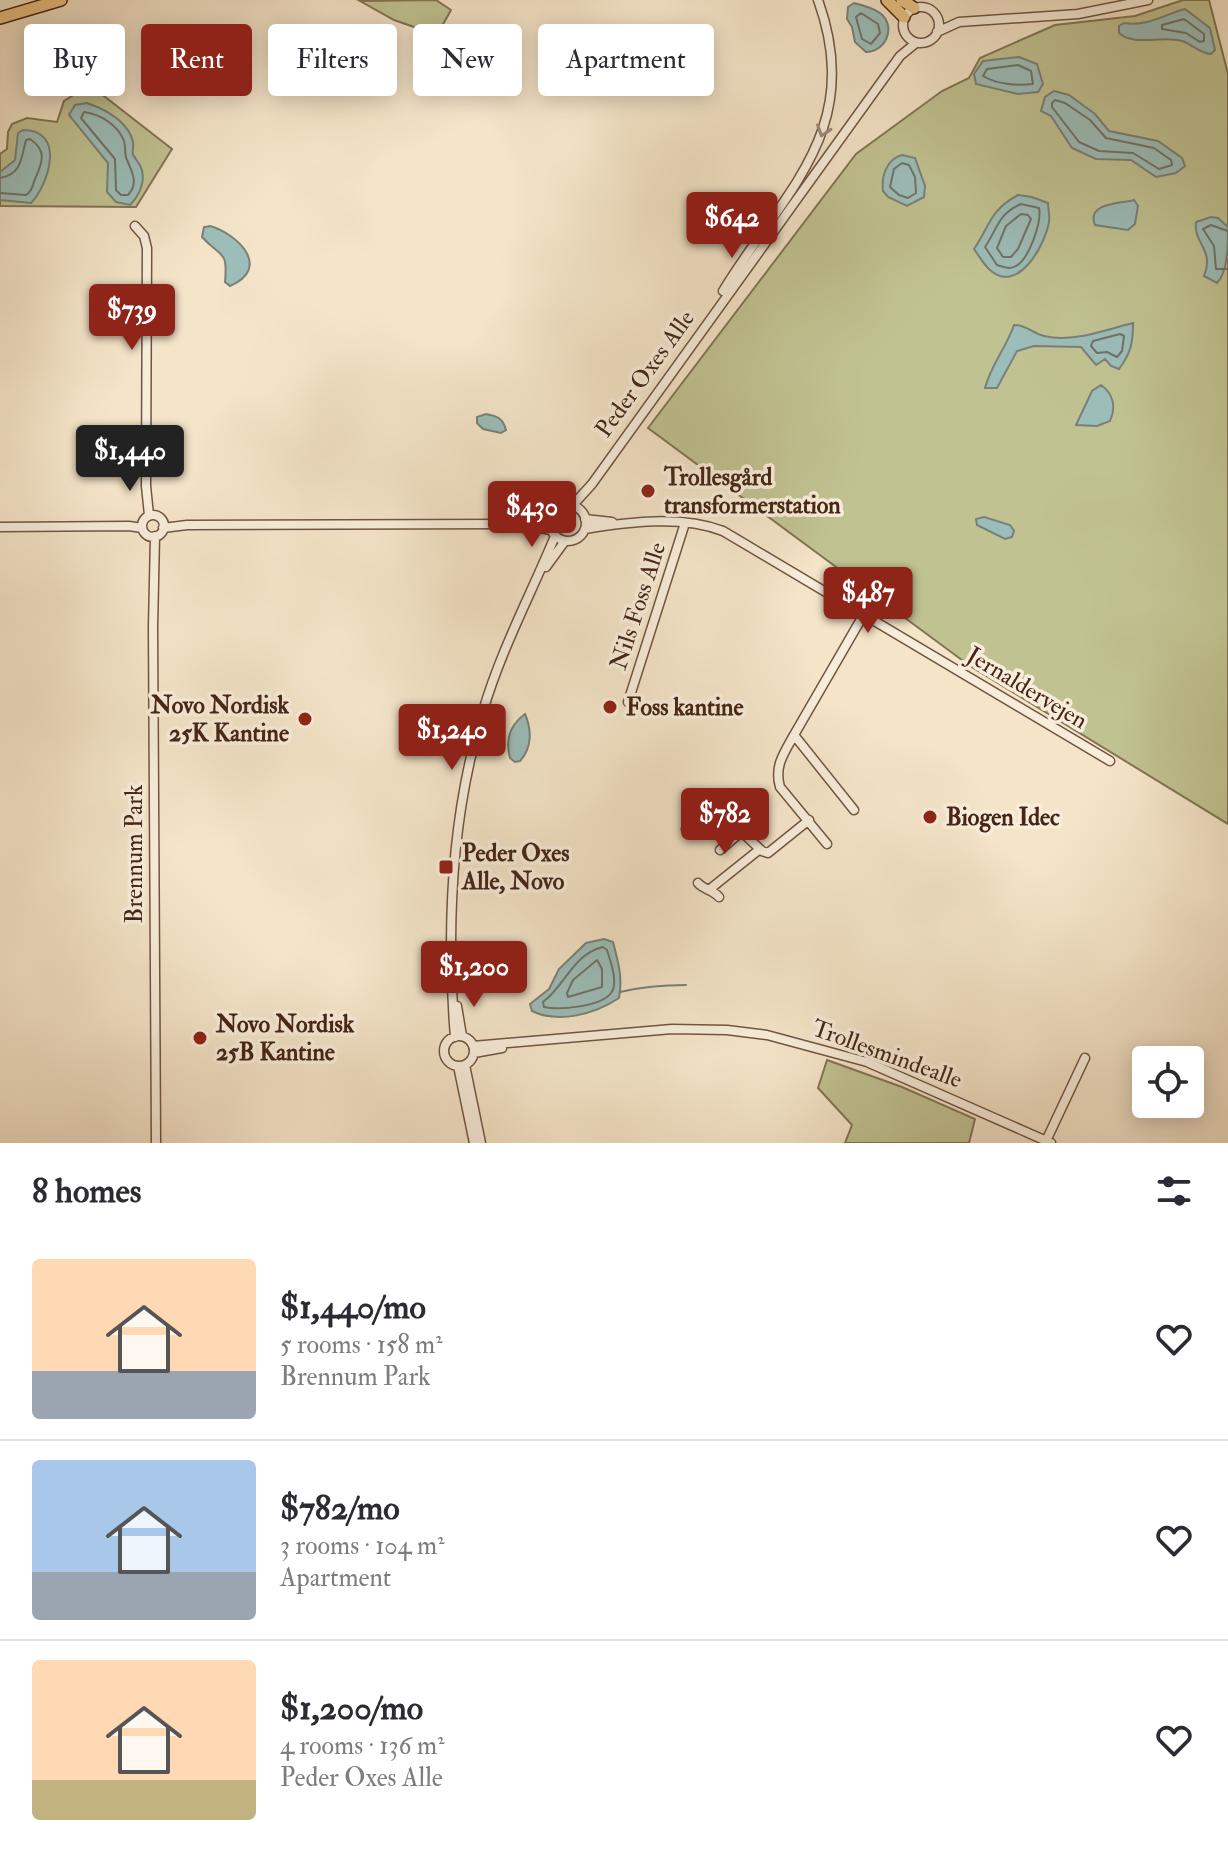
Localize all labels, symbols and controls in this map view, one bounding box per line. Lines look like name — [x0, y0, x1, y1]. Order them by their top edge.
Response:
chip: Buy — [24, 24, 125, 96]
chip: Rent — [141, 24, 252, 96]
chip: Filters — [268, 24, 397, 96]
chip: New — [413, 24, 522, 96]
chip: Apartment — [538, 24, 714, 96]
one-way arrow — [816, 124, 832, 137]
pin: $642 — [685, 192, 779, 260]
text: $642 — [704, 202, 760, 234]
pin: $739 — [85, 284, 179, 352]
text: $739 — [107, 294, 157, 326]
street label: Peder Oxes Alle — [588, 304, 702, 444]
pin: $1,440 — [65, 425, 195, 493]
text: $1,440 — [94, 435, 166, 467]
place label: Trollesgård transformerstation — [663, 462, 841, 521]
pin: $430 — [485, 481, 579, 549]
marker: Trollesgård transformerstation — [639, 482, 657, 500]
text: $430 — [506, 491, 558, 523]
street label: Nils Foss Alle — [603, 538, 673, 674]
pin: $487 — [821, 567, 915, 635]
text: $487 — [842, 577, 894, 609]
street label: Jernaldervejen — [960, 639, 1093, 736]
place label: Novo Nordisk 25K Kantine — [150, 690, 289, 749]
place label: Foss kantine — [626, 692, 743, 723]
marker: Foss kantine — [601, 698, 619, 716]
pin: $1,240 — [387, 704, 517, 772]
marker: Novo Nordisk 25K Kantine — [296, 710, 314, 728]
text: $1,240 — [417, 714, 487, 746]
street label: Brennum Park — [119, 784, 150, 923]
pin: $782 — [678, 788, 772, 856]
text: $782 — [699, 798, 751, 830]
place label: Biogen Idec — [946, 802, 1060, 833]
marker: Biogen Idec — [921, 808, 939, 826]
place label: Peder Oxes Alle, Novo — [461, 838, 570, 897]
marker: Peder Oxes Alle, Novo — [437, 858, 455, 876]
pin: $1,200 — [409, 941, 539, 1009]
text: $1,200 — [439, 951, 509, 983]
place label: Novo Nordisk 25B Kantine — [215, 1009, 355, 1068]
street label: Trollesmindealle — [808, 1013, 966, 1095]
marker: Novo Nordisk 25B Kantine — [191, 1029, 209, 1047]
map controls — [1132, 1046, 1204, 1118]
button: locate — [1132, 1046, 1204, 1118]
icon: filters — [1152, 1169, 1196, 1213]
text: 8 homes — [32, 1170, 141, 1213]
text: $1,440/mo — [280, 1286, 426, 1329]
icon: home — [96, 1291, 192, 1387]
icon: heart — [1152, 1317, 1196, 1361]
text: 5 rooms · 158 m² — [280, 1329, 442, 1361]
text: Brennum Park — [280, 1361, 430, 1393]
text: $782/mo — [280, 1487, 400, 1530]
icon: home — [96, 1492, 192, 1588]
icon: heart — [1152, 1518, 1196, 1562]
text: 3 rooms · 104 m² — [280, 1530, 445, 1562]
text: Apartment — [280, 1562, 391, 1594]
text: $1,200/mo — [280, 1687, 423, 1730]
icon: home — [96, 1692, 192, 1788]
icon: heart — [1152, 1718, 1196, 1762]
text: 4 rooms · 136 m² — [280, 1730, 445, 1762]
text: Peder Oxes Alle — [280, 1762, 443, 1794]

